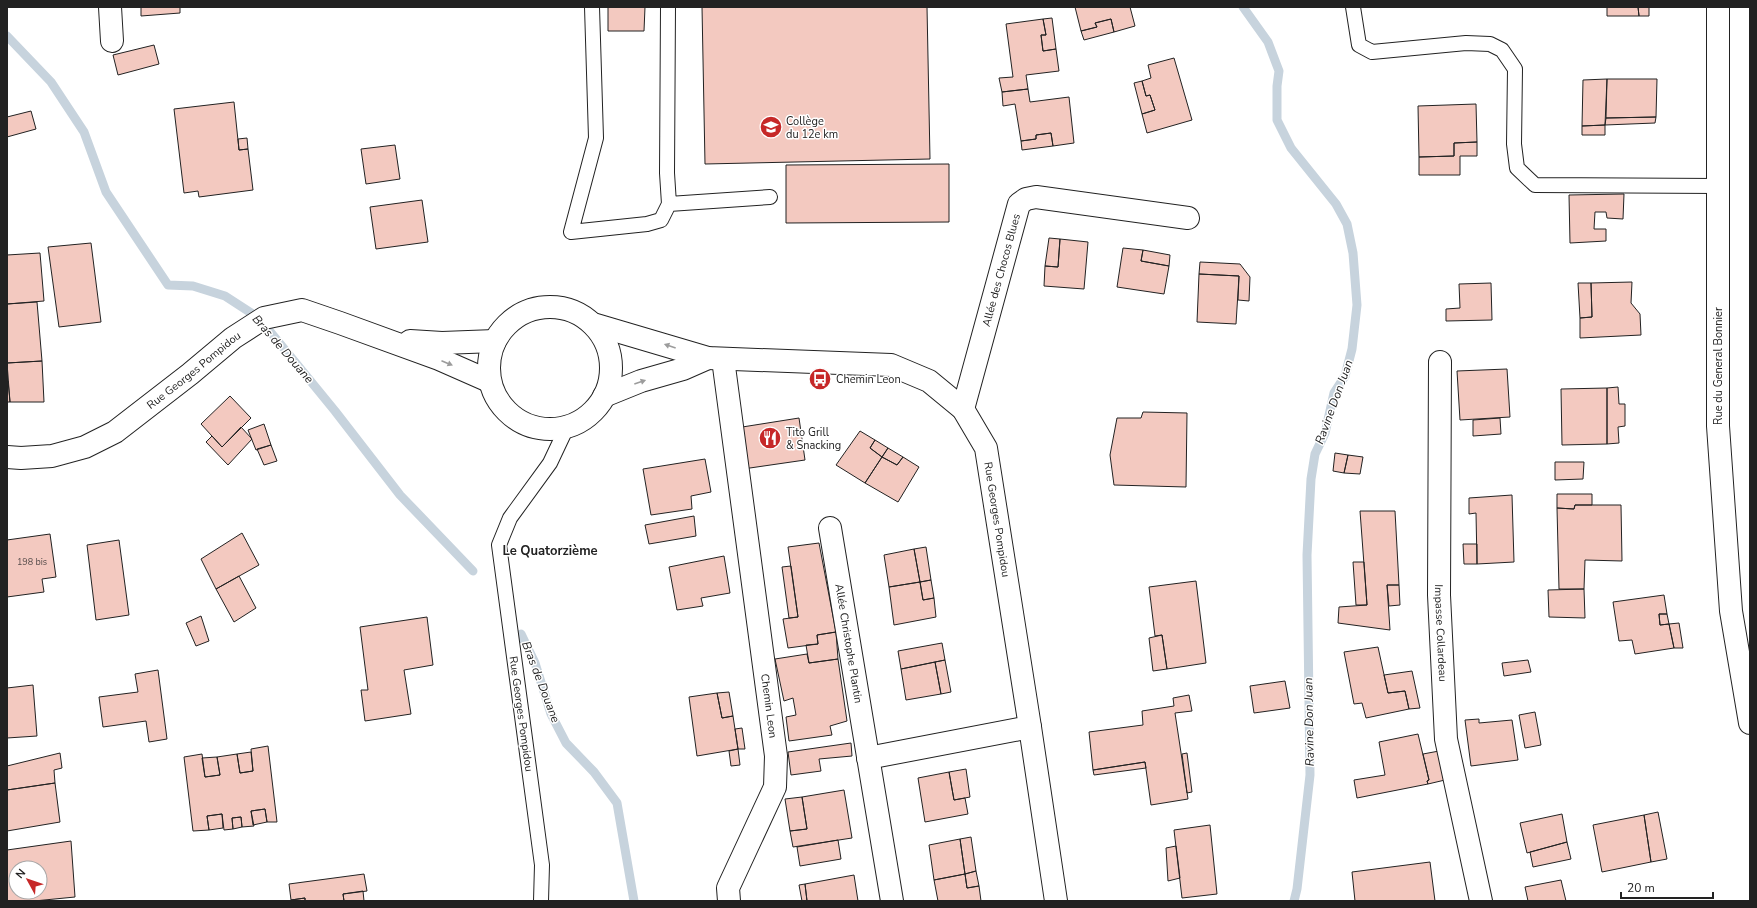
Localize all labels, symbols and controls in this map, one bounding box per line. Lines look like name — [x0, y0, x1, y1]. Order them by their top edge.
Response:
school or university icon: Collège du 12e km — [758, 114, 784, 140]
place label: Collège du 12e km — [786, 114, 838, 142]
street label: Allée des Chocos Blues — [978, 212, 1024, 328]
street label: Rue du General Bonnier — [1711, 307, 1726, 425]
water label: Bras de Douane — [249, 311, 318, 387]
street label: Rue Georges Pompidou — [144, 328, 243, 412]
one-way arrow — [664, 343, 676, 349]
water label: Ravine Don Juan — [1311, 357, 1357, 446]
one-way arrow — [442, 360, 454, 366]
bus stop icon: Chemin Leon — [807, 366, 833, 392]
place label: Chemin Leon — [836, 372, 901, 387]
one-way arrow — [634, 379, 646, 385]
restaurant icon: Tito Grill & Snacking — [757, 425, 783, 451]
place label: Tito Grill & Snacking — [786, 425, 841, 453]
street label: Rue Georges Pompidou — [981, 461, 1014, 578]
district label: Le Quatorzième — [502, 542, 598, 560]
house number: 198 bis — [17, 556, 47, 568]
street label: Allée Christophe Plantin — [832, 583, 866, 704]
street label: Impasse Collardeau — [1431, 584, 1451, 682]
water label: Bras de Douane — [518, 639, 564, 726]
street label: Rue Georges Pompidou — [505, 655, 537, 773]
street label: Chemin Leon — [758, 673, 781, 739]
water label: Ravine Don Juan — [1300, 677, 1318, 767]
north arrow — [8, 860, 48, 900]
text: N — [12, 866, 29, 882]
scale bar — [1621, 874, 1713, 900]
text: 20 m — [1627, 880, 1655, 896]

